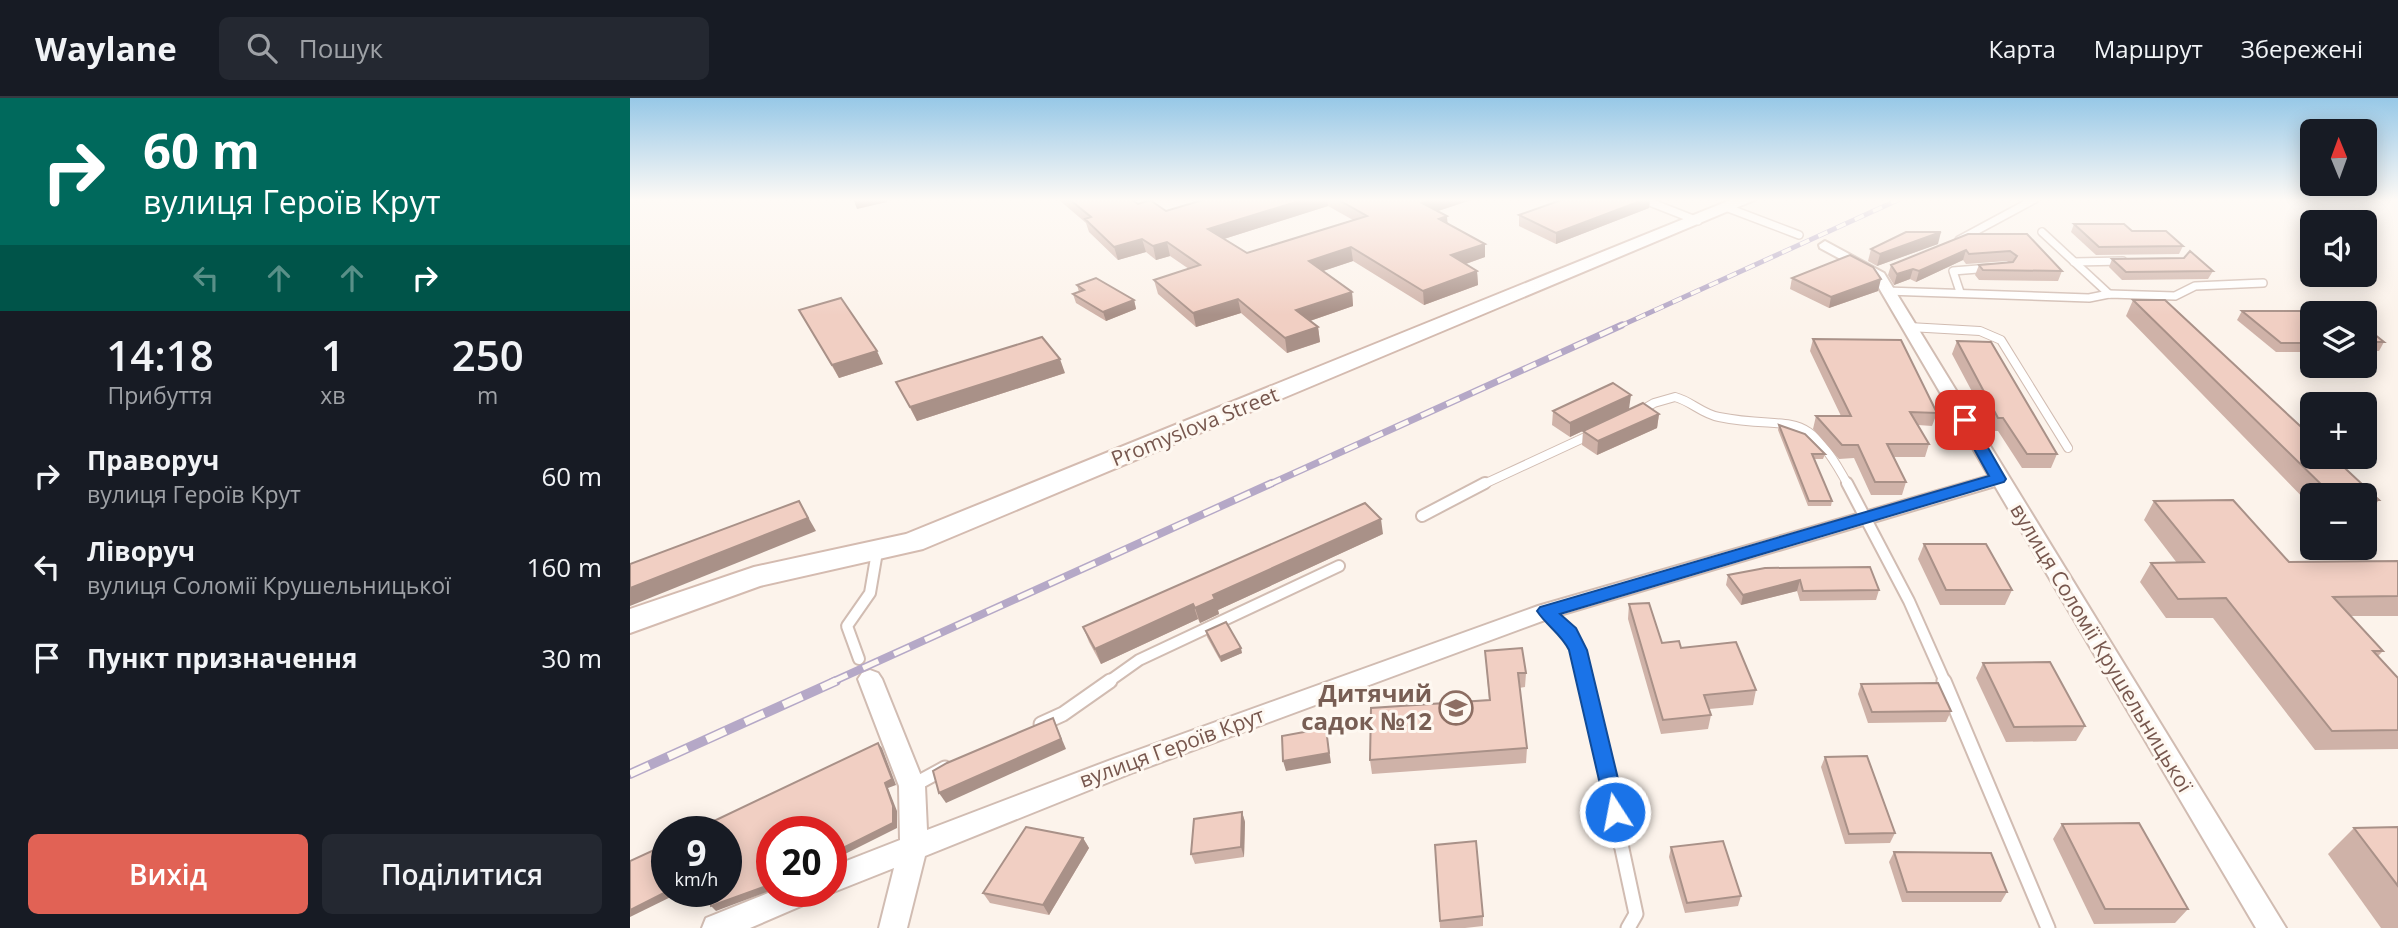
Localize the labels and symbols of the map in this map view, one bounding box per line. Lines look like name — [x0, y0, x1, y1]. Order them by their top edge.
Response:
north arrow — [2300, 119, 2376, 196]
street label: Promyslova Street — [1107, 380, 1282, 472]
pin — [1935, 390, 1995, 450]
street label: вулиця Соломії Крушельницької — [2004, 498, 2200, 798]
place label: Дитячий садок №12 — [1301, 676, 1432, 737]
school or university icon: Дитячий садок №12 — [1437, 689, 1475, 727]
street label: вулиця Героїв Крут — [1075, 700, 1268, 794]
position arrow — [1578, 775, 1652, 849]
speed limit sign: 20 — [756, 816, 847, 907]

